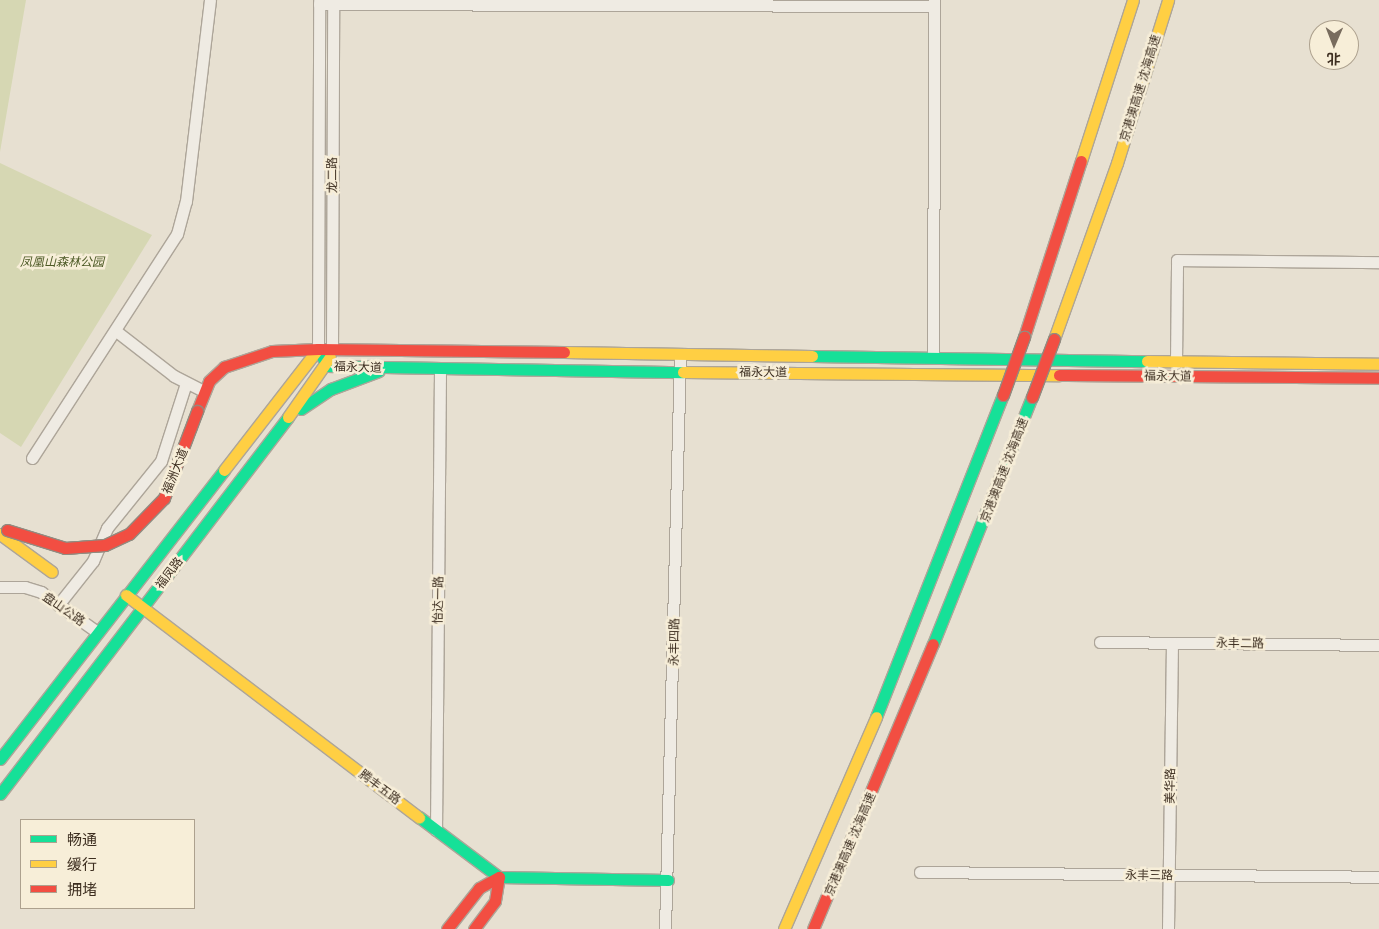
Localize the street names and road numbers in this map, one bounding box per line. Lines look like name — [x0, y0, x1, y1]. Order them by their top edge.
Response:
street label: 京港澳高速 沈海高速 — [1117, 33, 1163, 143]
street label: 龙二路 — [325, 157, 339, 193]
street label: 福永大道 — [334, 359, 382, 375]
street label: 福永大道 — [739, 364, 787, 380]
street label: 福永大道 — [1144, 368, 1192, 384]
street label: 京港澳高速 沈海高速 — [977, 416, 1031, 524]
street label: 福洲大道 — [159, 446, 191, 496]
street label: 福凤路 — [152, 554, 186, 592]
street label: 怡达一路 — [430, 576, 446, 624]
street label: 盘山公路 — [40, 589, 88, 629]
street label: 永丰四路 — [666, 618, 682, 666]
street label: 永丰二路 — [1216, 635, 1264, 651]
street label: 腾丰五路 — [356, 767, 404, 807]
street label: 美华路 — [1162, 768, 1178, 804]
street label: 京港澳高速 沈海高速 — [822, 790, 878, 898]
street label: 永丰三路 — [1125, 867, 1173, 883]

